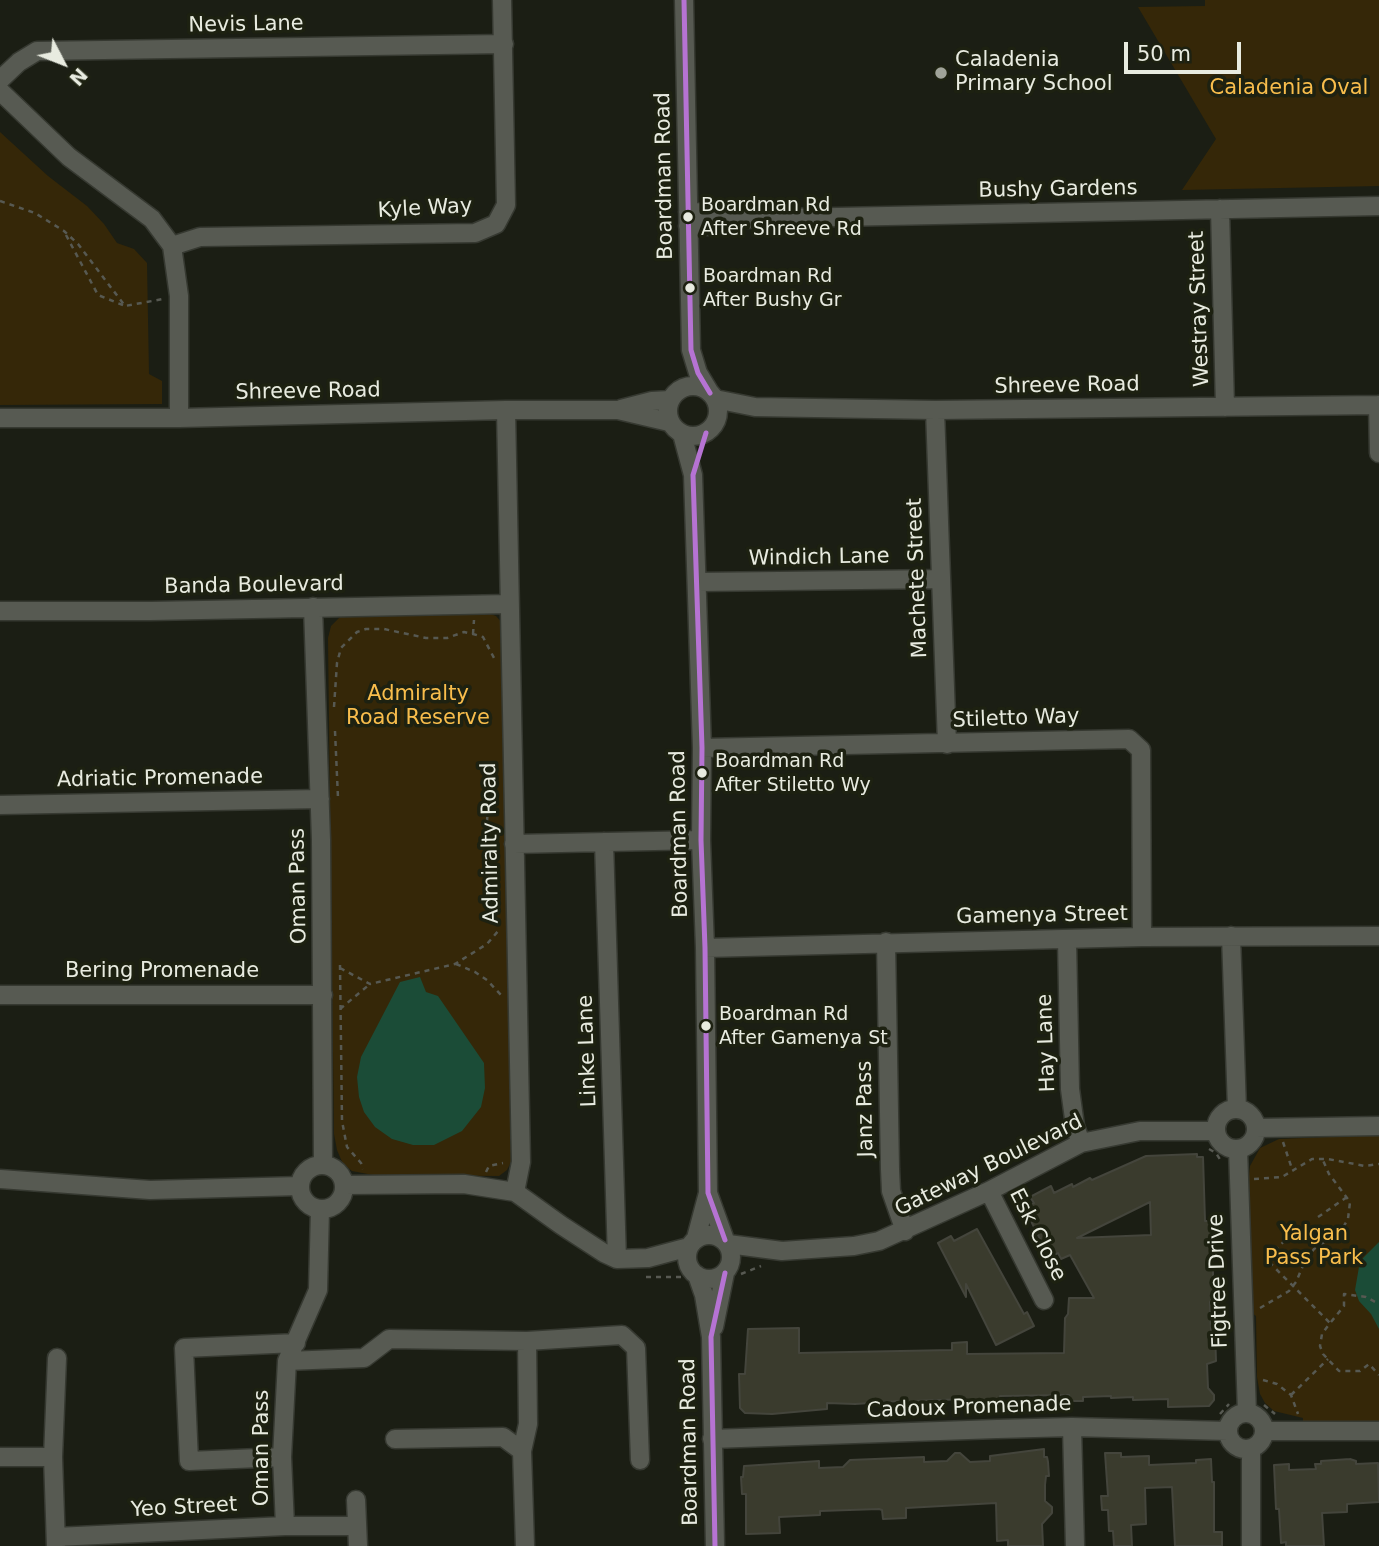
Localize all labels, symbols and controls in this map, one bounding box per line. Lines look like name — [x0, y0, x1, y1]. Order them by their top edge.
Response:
street label: Nevis Lane — [188, 11, 304, 39]
north arrow — [28, 28, 98, 98]
scale bar — [1127, 28, 1244, 72]
text: 50 m — [1137, 42, 1191, 66]
place label: Caladenia Primary School — [955, 48, 1113, 98]
text: N — [65, 64, 92, 90]
marker: Caladenia Primary School — [933, 65, 949, 81]
park label: Caladenia Oval — [1210, 76, 1368, 102]
street label: Boardman Road — [651, 92, 679, 260]
street label: Bushy Gardens — [978, 176, 1138, 204]
street label: Kyle Way — [377, 194, 473, 224]
place label: Boardman Rd After Shreeve Rd — [701, 195, 862, 239]
marker: Boardman Rd After Shreeve Rd — [681, 210, 695, 224]
street label: Westray Street — [1185, 231, 1215, 387]
place label: Boardman Rd After Bushy Gr — [703, 266, 842, 310]
marker: Boardman Rd After Bushy Gr — [683, 281, 697, 295]
street label: Shreeve Road — [994, 372, 1140, 400]
street label: Shreeve Road — [235, 378, 381, 406]
street label: Machete Street — [903, 497, 933, 659]
street label: Windich Lane — [748, 544, 890, 572]
street label: Banda Boulevard — [164, 572, 344, 600]
park label: Admiralty Road Reserve — [346, 682, 490, 732]
street label: Stiletto Way — [952, 704, 1080, 734]
street label: Boardman Road — [666, 750, 694, 918]
place label: Boardman Rd After Stiletto Wy — [715, 751, 871, 795]
street label: Admiralty Road — [477, 762, 505, 924]
street label: Adriatic Promenade — [57, 765, 263, 793]
marker: Boardman Rd After Stiletto Wy — [695, 766, 709, 780]
street label: Oman Pass — [285, 828, 313, 944]
street label: Gamenya Street — [956, 902, 1128, 930]
street label: Bering Promenade — [65, 959, 259, 985]
street label: Hay Lane — [1033, 993, 1061, 1093]
street label: Linke Lane — [573, 994, 603, 1108]
place label: Boardman Rd After Gamenya St — [719, 1004, 888, 1048]
marker: Boardman Rd After Gamenya St — [699, 1019, 713, 1033]
street label: Janz Pass — [853, 1061, 879, 1157]
street label: Gateway Boulevard — [891, 1110, 1087, 1222]
street label: Esk Close — [1003, 1185, 1071, 1285]
street label: Figtree Drive — [1204, 1213, 1234, 1349]
park label: Yalgan Pass Park — [1265, 1222, 1363, 1272]
street label: Boardman Road — [676, 1358, 704, 1526]
street label: Oman Pass — [250, 1390, 276, 1506]
street label: Cadoux Promenade — [866, 1392, 1072, 1424]
street label: Yeo Street — [130, 1493, 238, 1523]

